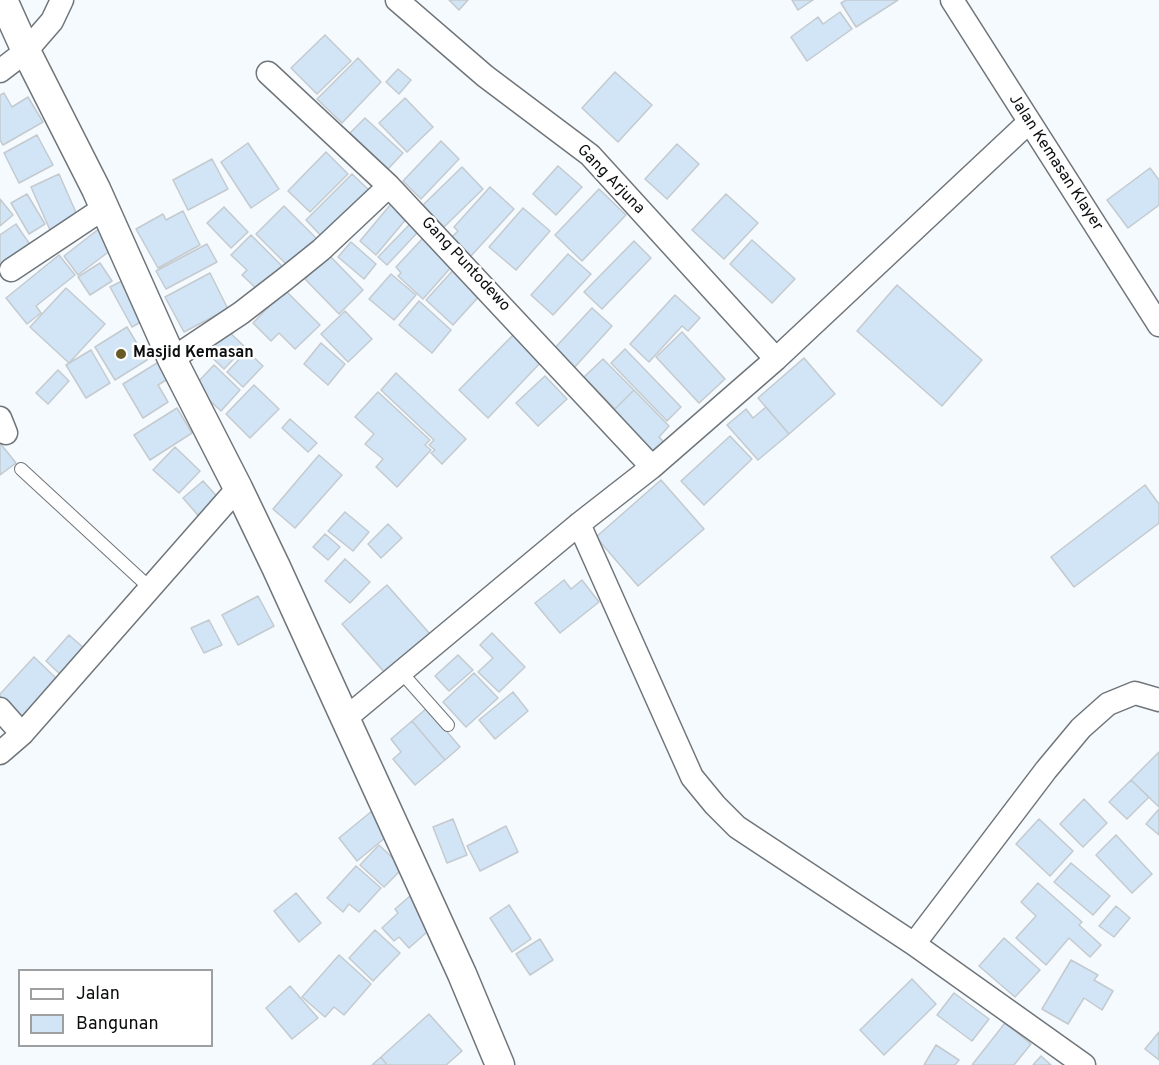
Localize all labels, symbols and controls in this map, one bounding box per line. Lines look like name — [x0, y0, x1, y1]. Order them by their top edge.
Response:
street label: Jalan Kemasan Klayer — [1004, 91, 1106, 235]
street label: Gang Arjuna — [572, 141, 648, 219]
street label: Gang Puntodewo — [416, 214, 514, 316]
place label: Masjid Kemasan — [133, 344, 254, 364]
marker: Masjid Kemasan — [114, 347, 128, 361]
legend — [18, 969, 213, 1047]
text: Jalan — [76, 983, 120, 1006]
text: Bangunan — [76, 1013, 159, 1036]

